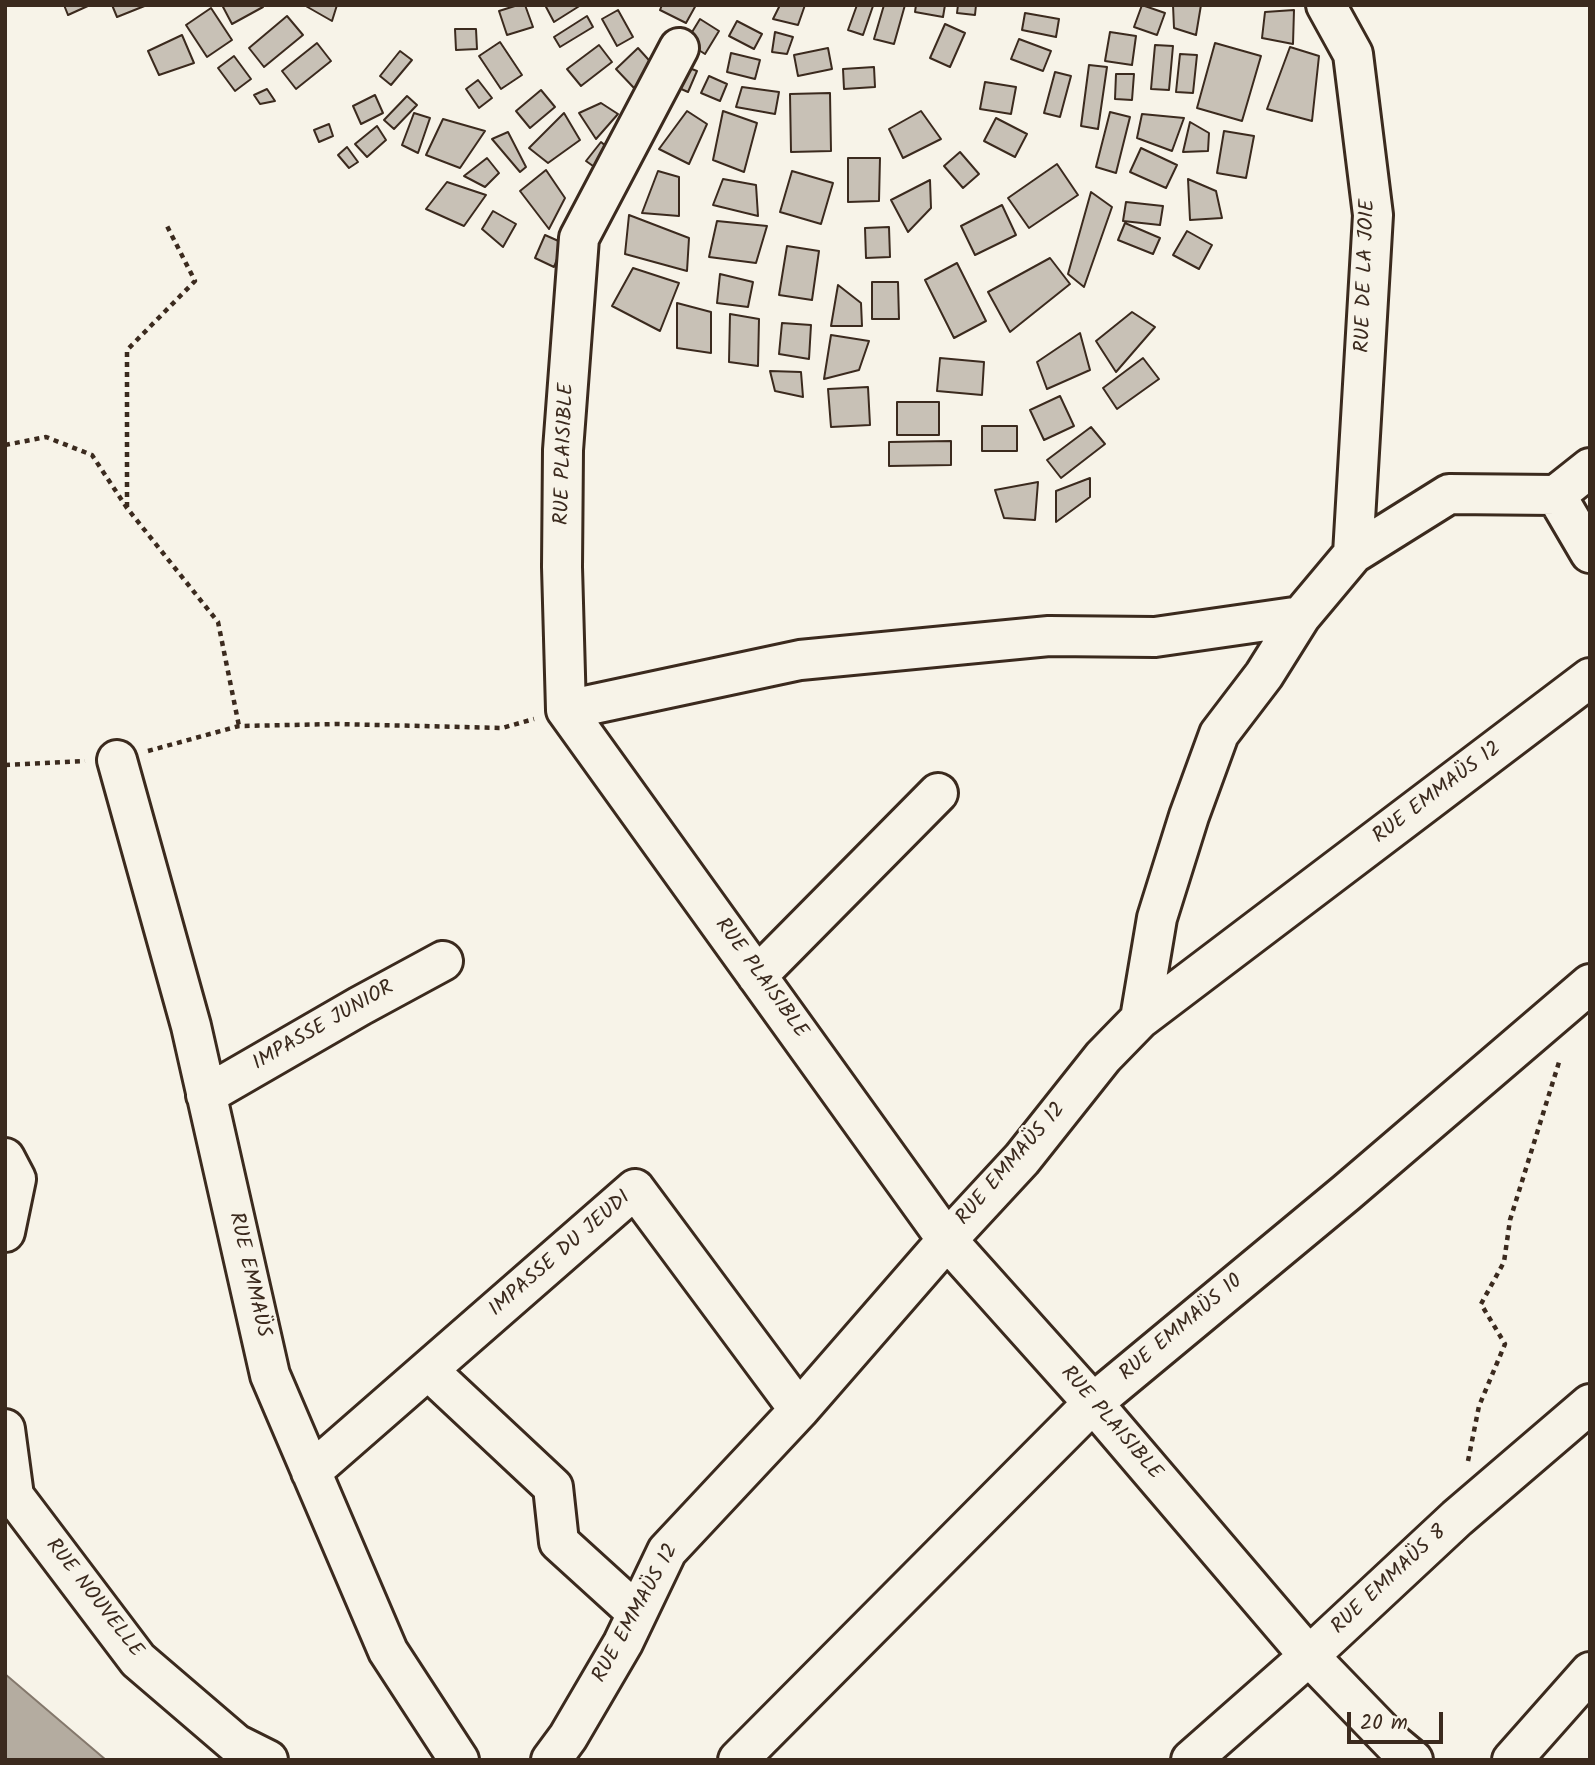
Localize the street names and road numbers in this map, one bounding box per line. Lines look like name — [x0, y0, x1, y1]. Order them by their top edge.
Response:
street label: RUE DE LA JOIE — [1352, 199, 1382, 353]
street label: RUE PLAISIBLE — [551, 382, 581, 526]
street label: RUE EMMAÜS 12 — [1369, 737, 1507, 851]
street label: RUE PLAISIBLE — [708, 914, 812, 1044]
street label: IMPASSE JUNIOR — [249, 976, 399, 1078]
street label: RUE EMMAÜS 12 — [952, 1098, 1072, 1232]
street label: IMPASSE DU JEUDI — [485, 1187, 637, 1323]
street label: RUE EMMAÜS — [221, 1210, 275, 1340]
street label: RUE EMMAÜS 10 — [1115, 1270, 1249, 1388]
street label: RUE PLAISIBLE — [1054, 1362, 1166, 1486]
street label: RUE EMMAÜS 8 — [1327, 1521, 1453, 1641]
street label: RUE NOUVELLE — [39, 1535, 147, 1663]
street label: RUE EMMAÜS 12 — [589, 1540, 685, 1688]

